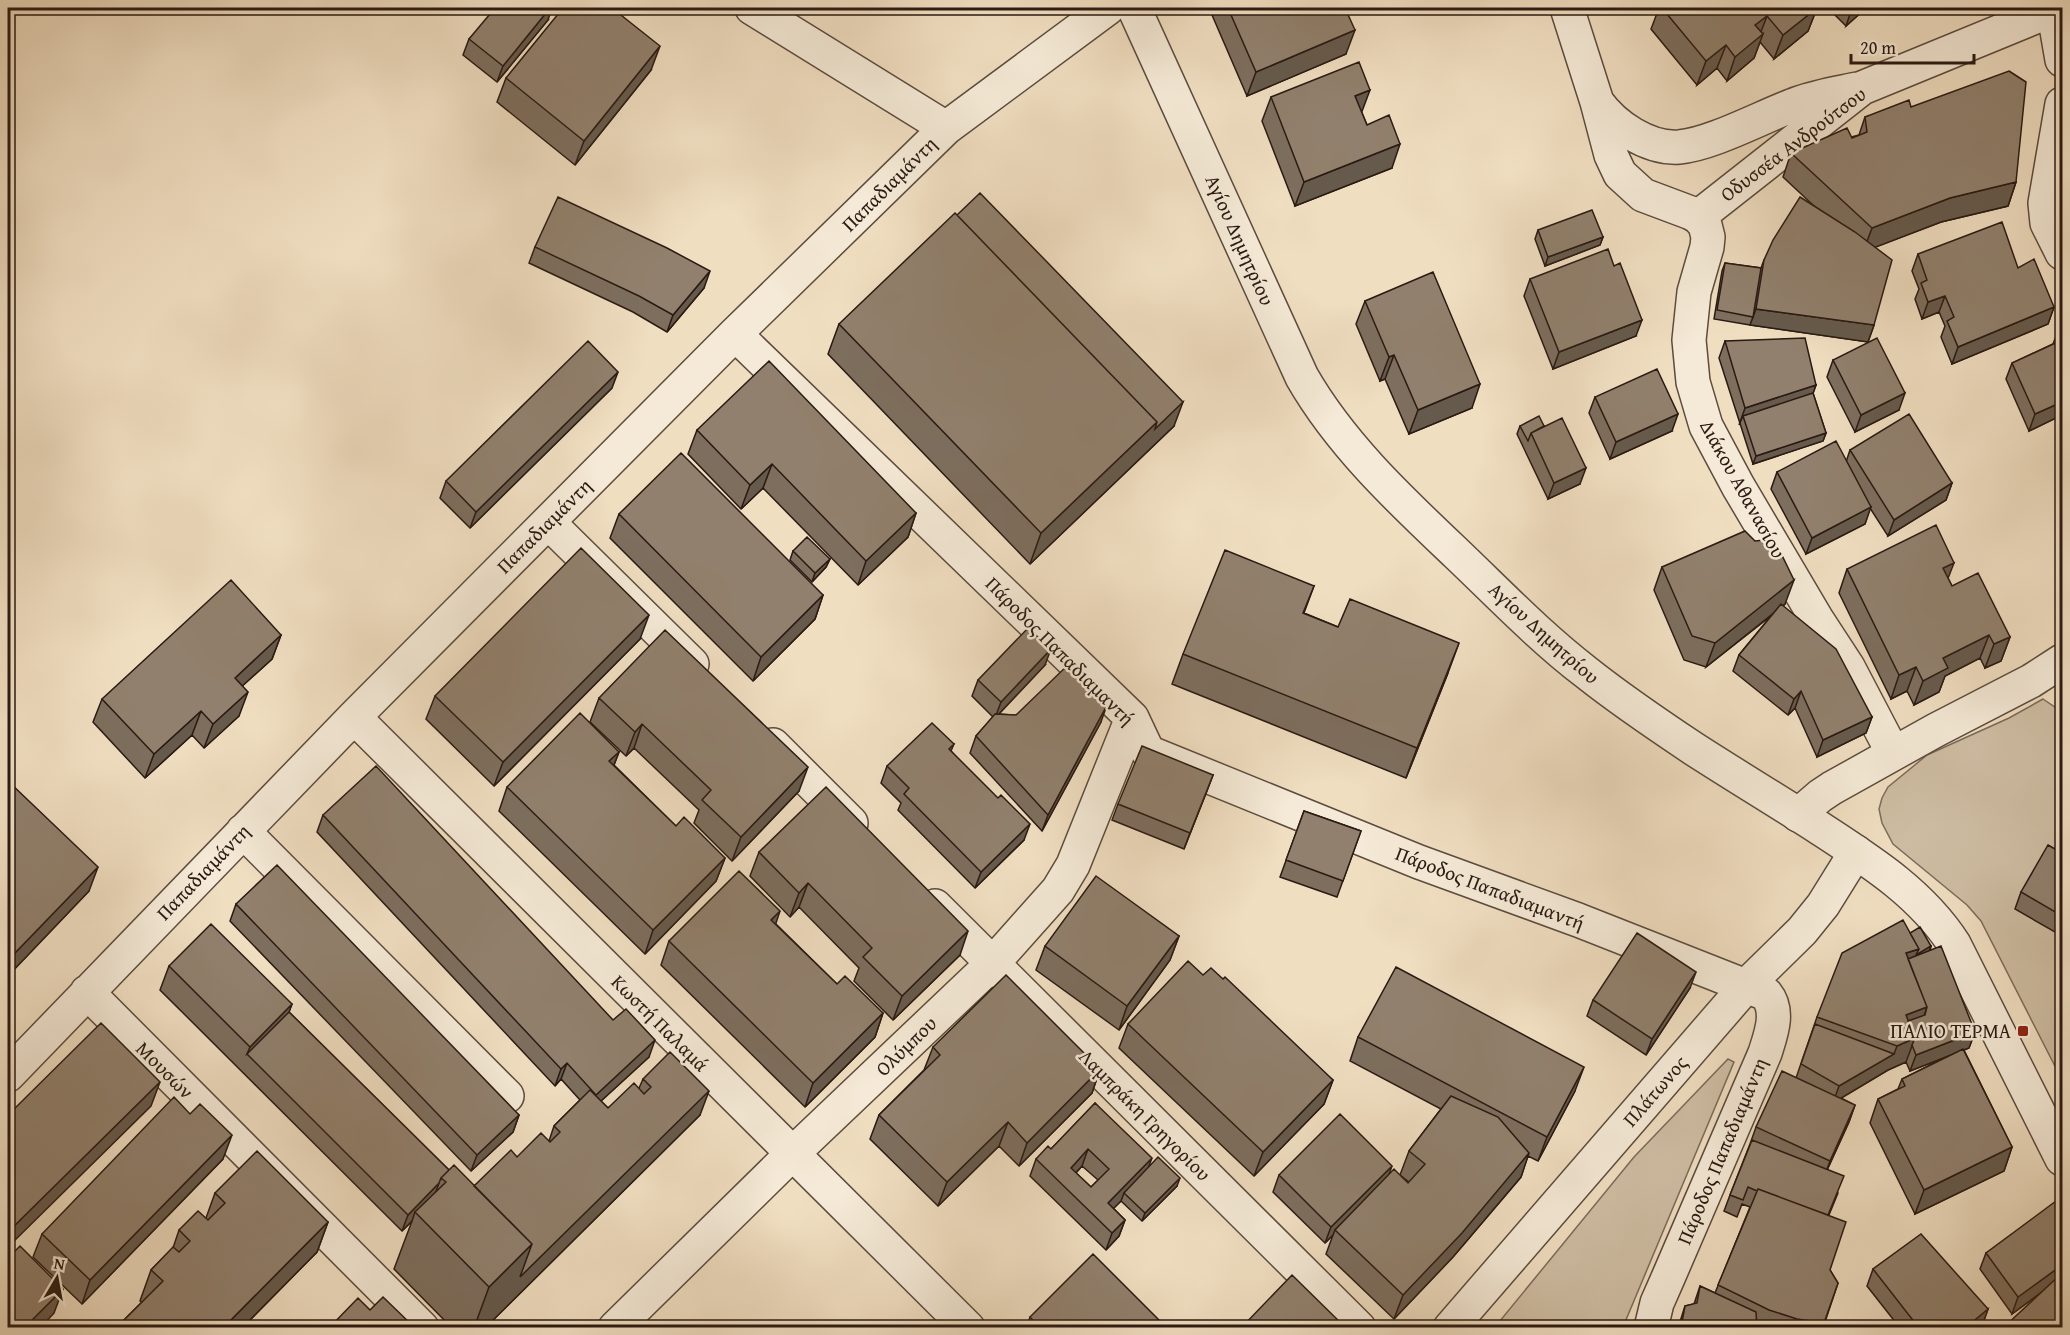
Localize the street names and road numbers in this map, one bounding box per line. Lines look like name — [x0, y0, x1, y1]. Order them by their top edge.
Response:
street label: Οδυσσέα Ανδρούτσου — [1714, 79, 1872, 208]
street label: Παπαδιαμάντη — [835, 130, 943, 238]
street label: Αγίου Δημητρίου — [1199, 170, 1282, 310]
street label: Διάκου Αθανασίου — [1693, 414, 1793, 563]
street label: Παπαδιαμάντη — [490, 472, 598, 580]
street label: Πάροδος Παπαδιαμαντή — [979, 570, 1141, 732]
street label: Αγίου Δημητρίου — [1483, 575, 1606, 690]
street label: Παπαδιαμάντη — [149, 817, 256, 926]
street label: Πάροδος Παπαδιαμαντή — [1391, 838, 1589, 937]
street label: Κωστή Παλαμά — [605, 967, 716, 1078]
street label: Ολύμπου — [868, 1009, 943, 1082]
street label: Μουσών — [130, 1034, 201, 1105]
street label: Λαμπράκη Γρηγορίου — [1073, 1042, 1218, 1187]
street label: Πλάτωνος — [1615, 1048, 1694, 1133]
street label: Πάροδος Παπαδιαμάντη — [1669, 1053, 1774, 1249]

